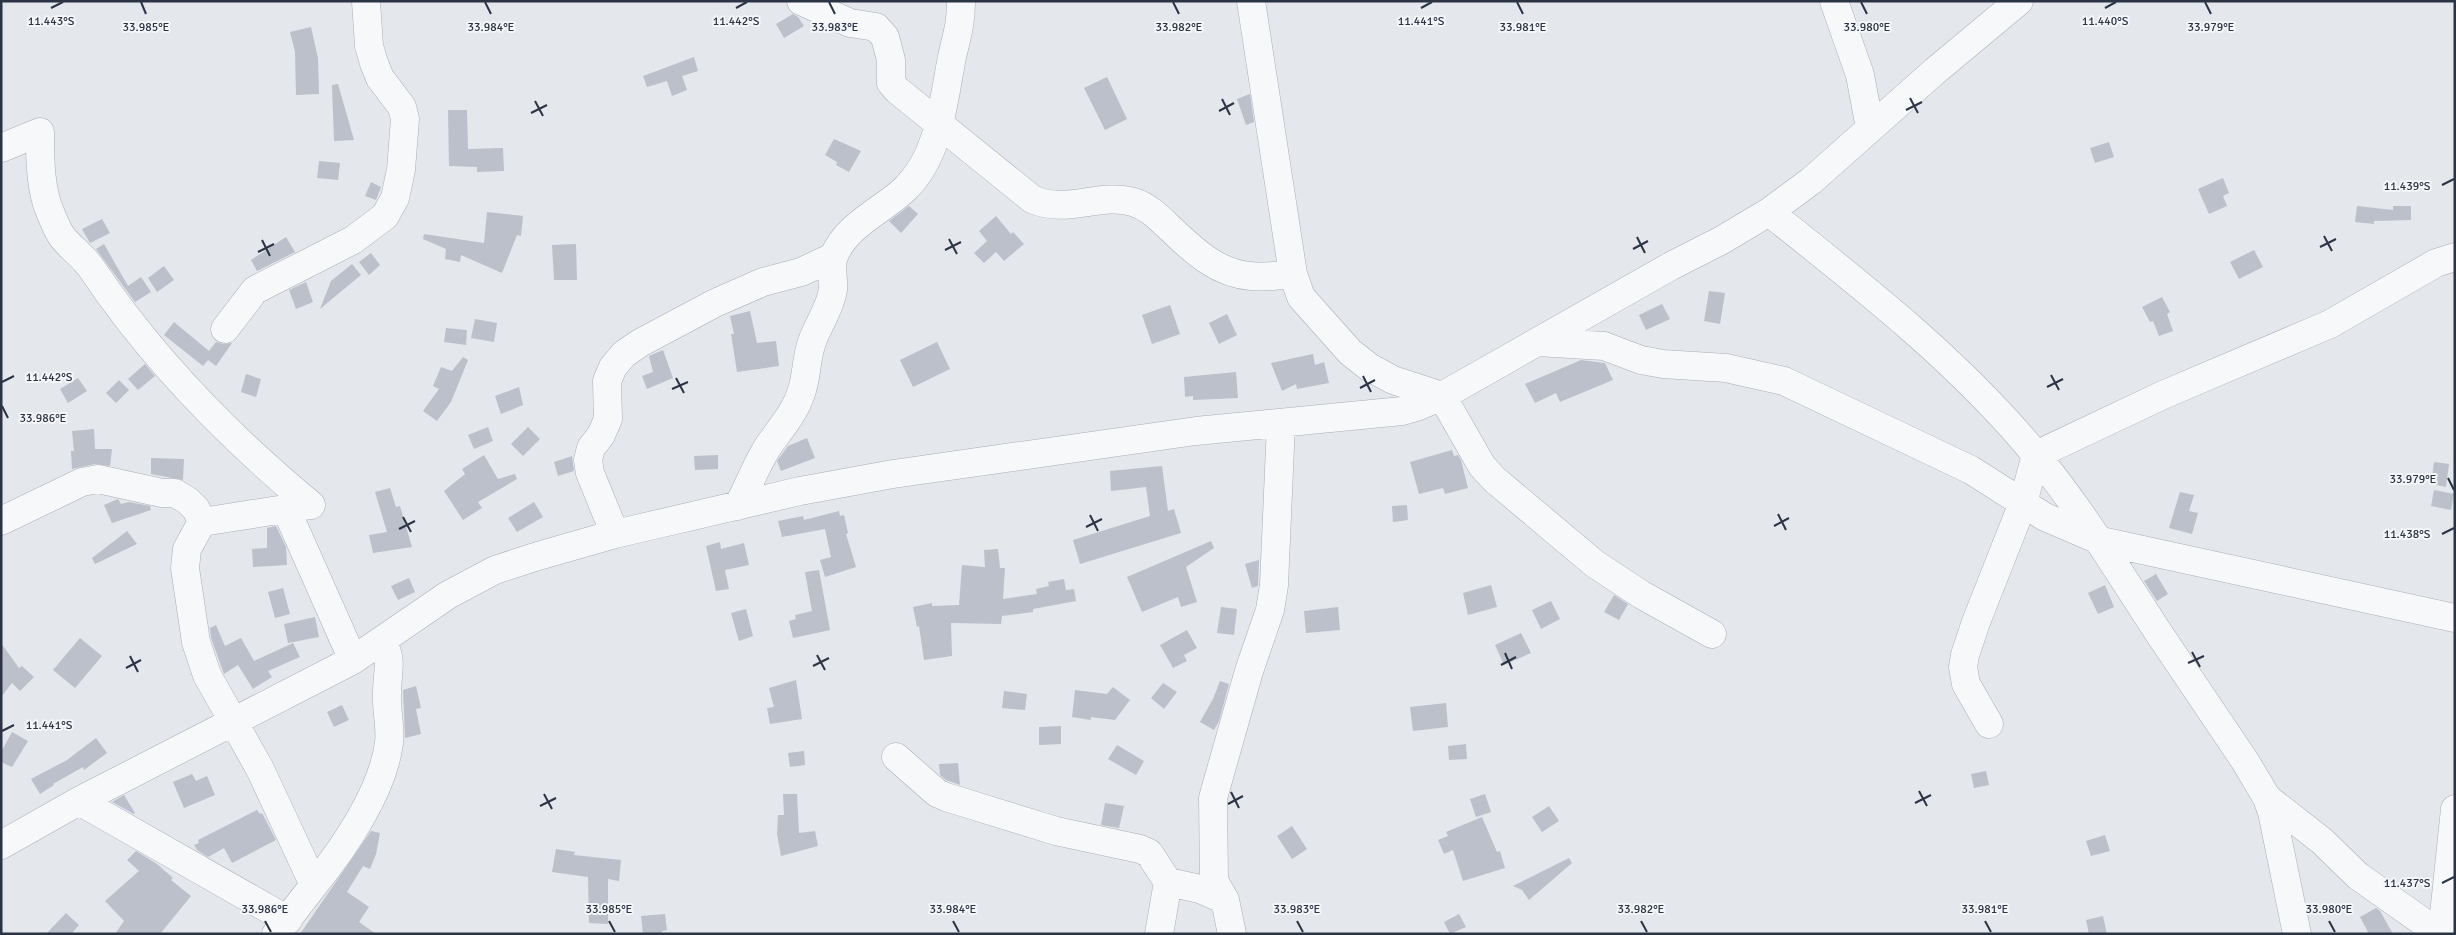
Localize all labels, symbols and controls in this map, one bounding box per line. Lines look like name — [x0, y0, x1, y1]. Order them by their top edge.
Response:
text: 11.443°S — [28, 14, 75, 29]
text: 11.442°S — [713, 14, 760, 29]
text: 11.441°S — [1398, 14, 1445, 29]
text: 11.440°S — [2082, 14, 2129, 29]
text: 33.985°E — [123, 20, 170, 35]
text: 33.984°E — [468, 20, 515, 35]
text: 33.983°E — [812, 20, 859, 35]
text: 33.982°E — [1156, 20, 1203, 35]
text: 33.981°E — [1500, 20, 1547, 35]
text: 33.980°E — [1844, 20, 1891, 35]
text: 33.979°E — [2188, 20, 2235, 35]
text: 11.439°S — [2384, 179, 2431, 194]
text: 11.442°S — [26, 370, 73, 385]
text: 33.986°E — [20, 411, 67, 426]
text: 33.979°E — [2390, 472, 2437, 487]
text: 11.438°S — [2384, 527, 2431, 542]
text: 11.441°S — [26, 718, 73, 733]
text: 11.437°S — [2384, 876, 2431, 891]
text: 33.986°E — [242, 902, 289, 917]
text: 33.985°E — [586, 902, 633, 917]
text: 33.984°E — [930, 902, 977, 917]
text: 33.983°E — [1274, 902, 1321, 917]
text: 33.982°E — [1618, 902, 1665, 917]
text: 33.981°E — [1962, 902, 2009, 917]
text: 33.980°E — [2306, 902, 2353, 917]

